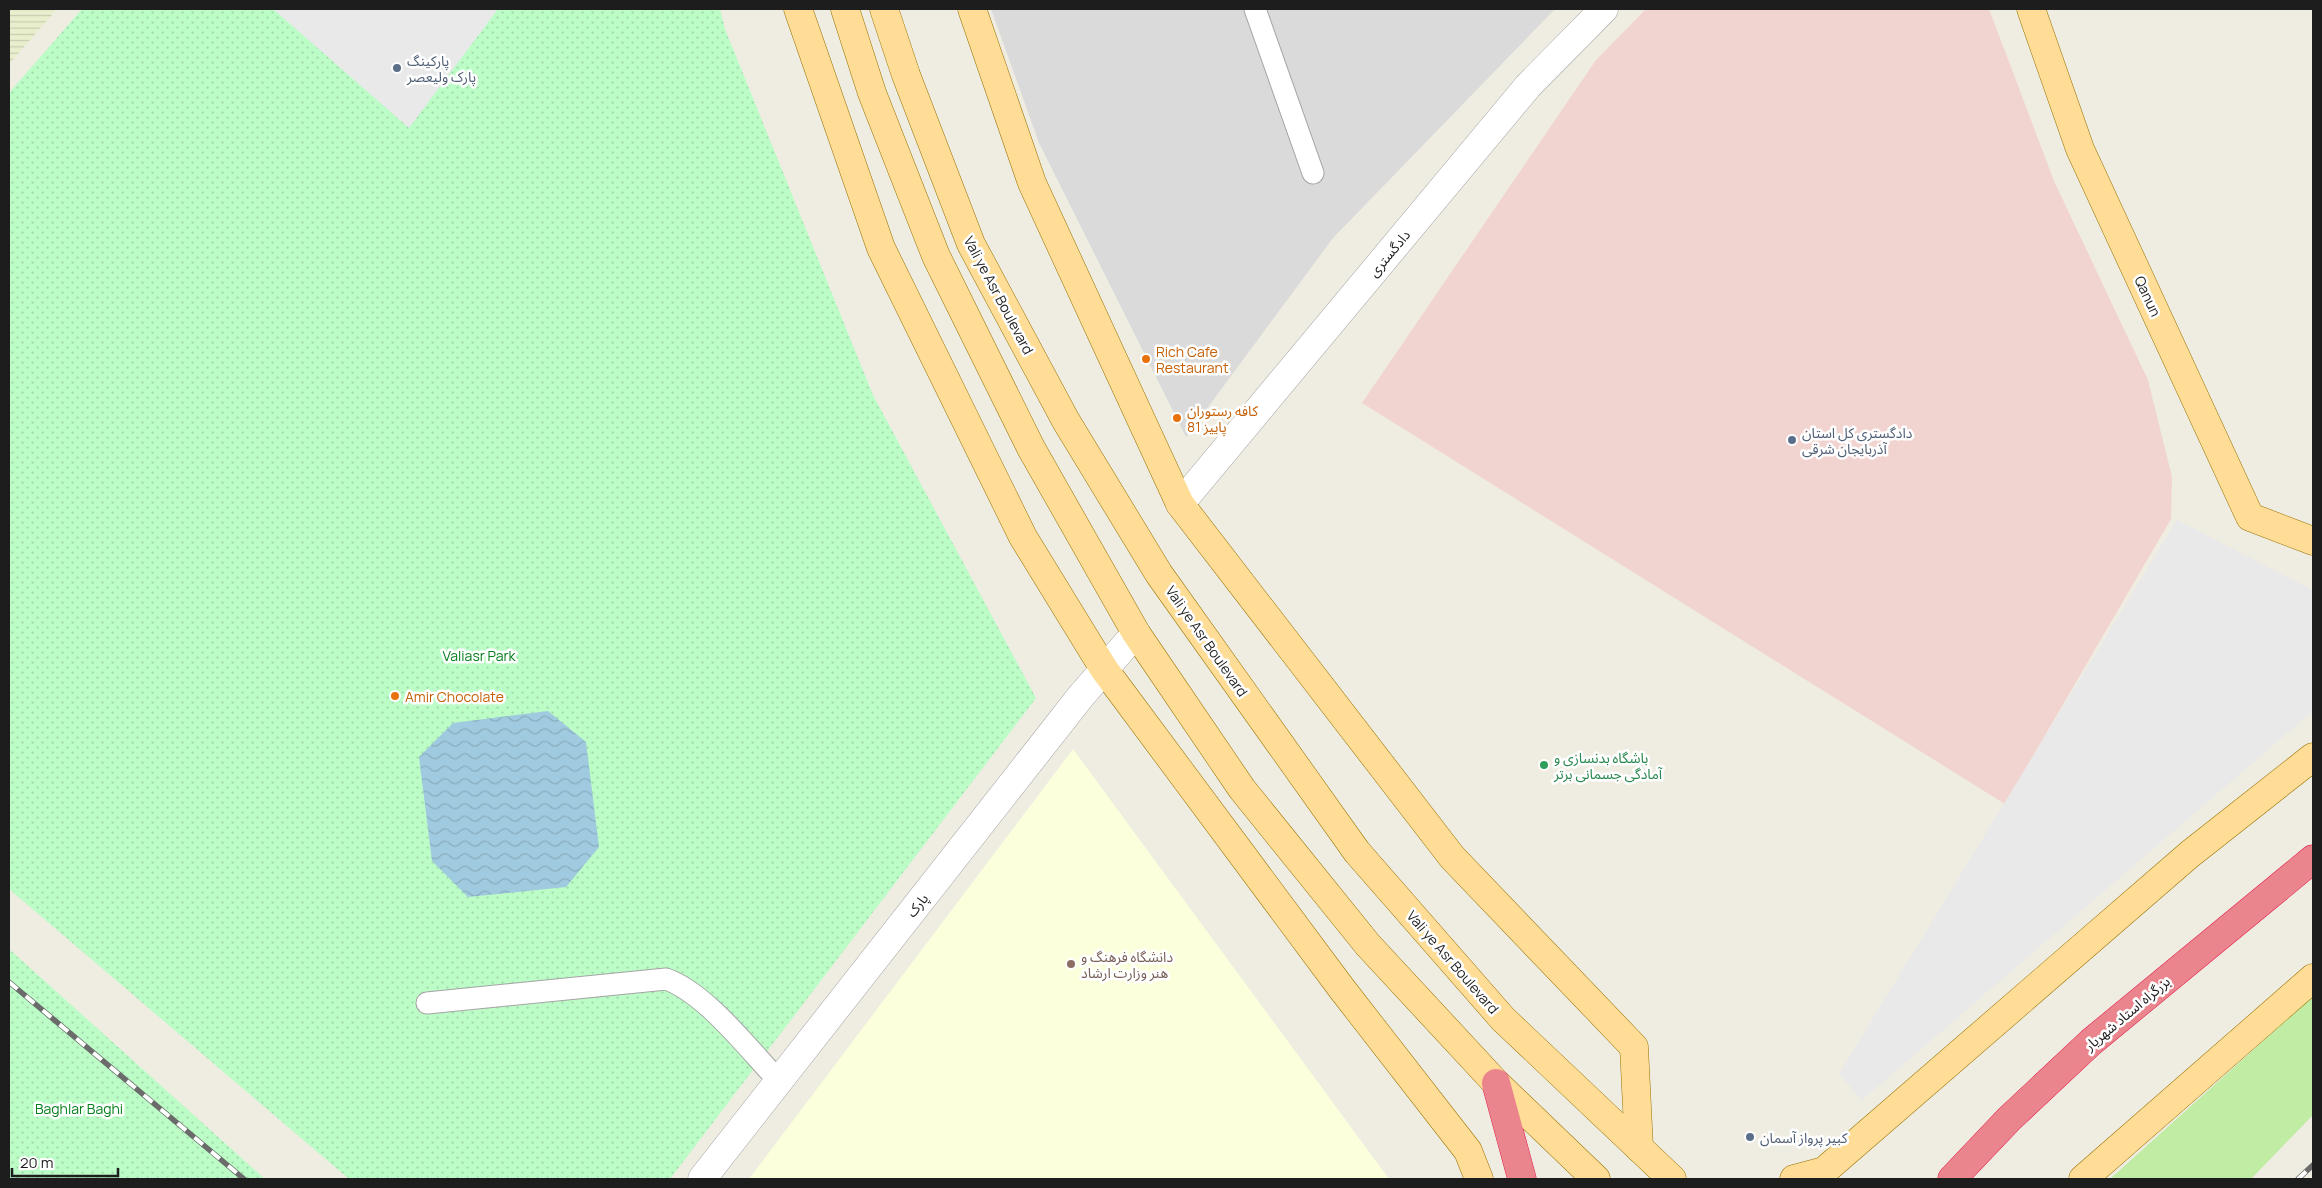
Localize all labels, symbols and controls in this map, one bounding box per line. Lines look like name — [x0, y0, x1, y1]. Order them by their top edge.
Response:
place label: پارکینگ پارک ولیعصر — [406, 51, 476, 87]
marker: پارکینگ پارک ولیعصر — [391, 62, 403, 74]
street label: دادگستری — [1364, 225, 1414, 280]
street label: Vali ye Asr Boulevard — [960, 233, 1038, 357]
street label: Qanun — [2130, 273, 2166, 319]
place label: Rich Cafe Restaurant — [1156, 342, 1229, 377]
marker: Rich Cafe Restaurant — [1140, 353, 1152, 365]
place label: کافه رستوران پاییز 81 — [1187, 401, 1258, 437]
marker: کافه رستوران پاییز 81 — [1171, 412, 1183, 424]
place label: دادگستری کل استان آذربایجان شرقی — [1802, 423, 1913, 458]
marker: دادگستری کل استان آذربایجان شرقی — [1786, 434, 1798, 446]
street label: Vali ye Asr Boulevard — [1162, 582, 1252, 700]
park label: Valiasr Park — [442, 646, 517, 665]
place label: Amir Chocolate — [405, 687, 504, 706]
marker: Amir Chocolate — [389, 690, 401, 702]
place label: باشگاه بدنسازی و آمادگی جسمانی برتر — [1553, 748, 1663, 783]
marker: باشگاه بدنسازی و آمادگی جسمانی برتر — [1538, 759, 1550, 771]
street label: پارک — [902, 889, 933, 921]
street label: Vali ye Asr Boulevard — [1403, 906, 1503, 1018]
place label: دانشگاه فرهنگ و هنر وزارت ارشاد — [1081, 947, 1173, 982]
marker: دانشگاه فرهنگ و هنر وزارت ارشاد — [1065, 958, 1077, 970]
street label: بزرگراه استاد شهریار — [2079, 971, 2174, 1055]
park label: Baghlar Baghi — [35, 1099, 123, 1118]
place label: کبیر پرواز آسمان — [1760, 1128, 1848, 1148]
marker: کبیر پرواز آسمان — [1744, 1131, 1756, 1143]
scale bar — [12, 1146, 119, 1178]
text: 20 m — [20, 1152, 53, 1173]

